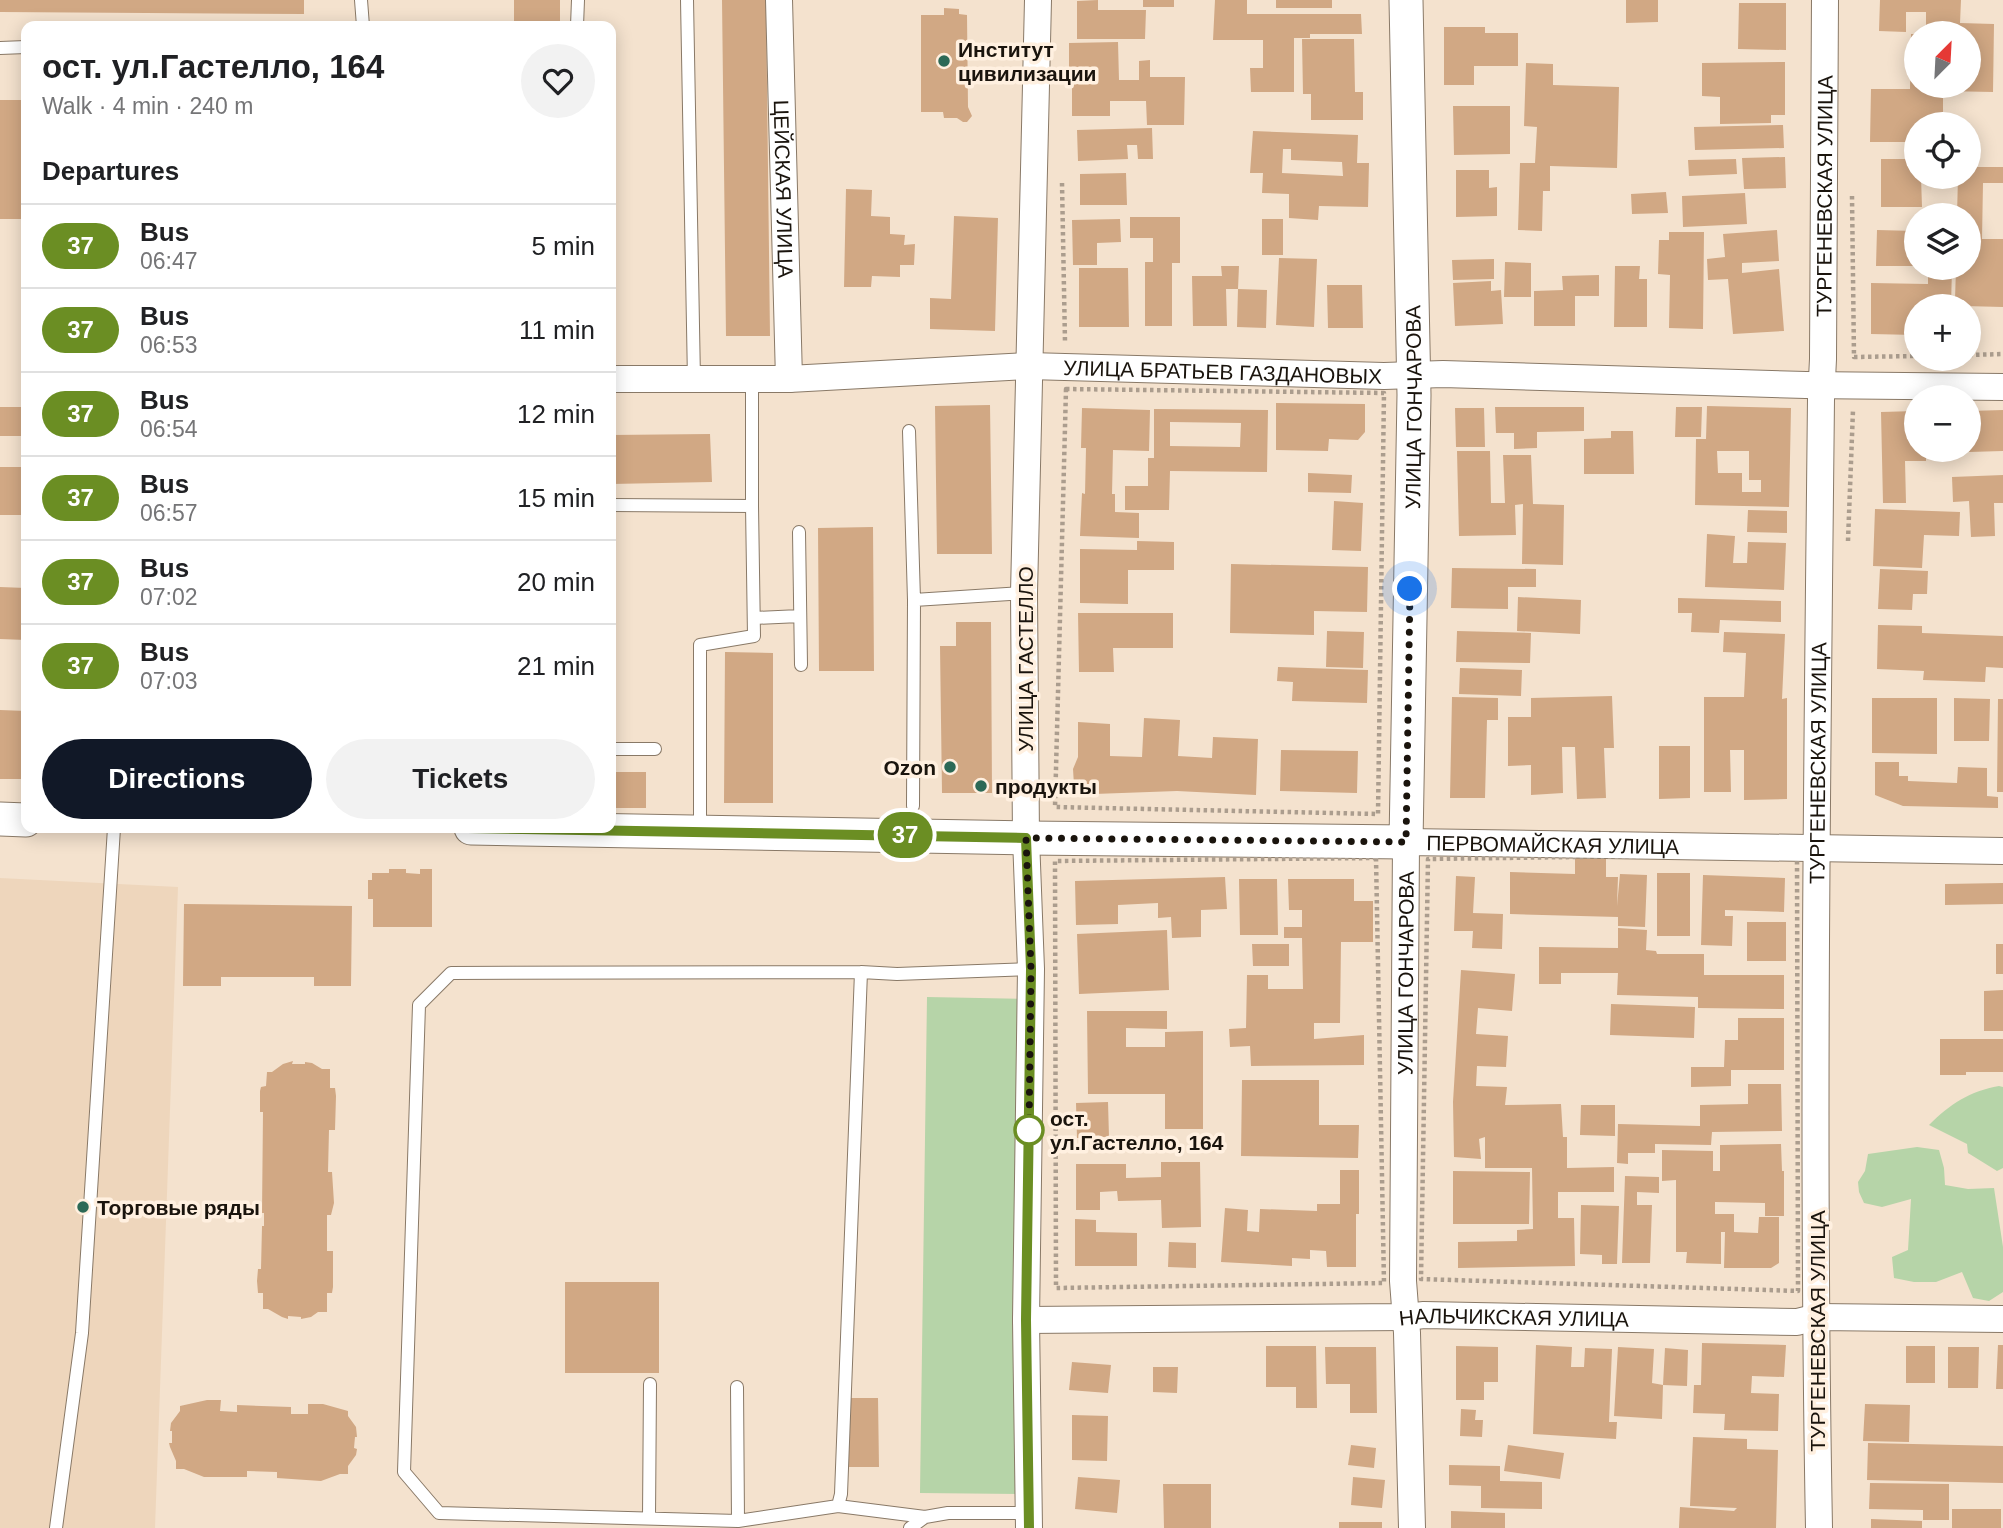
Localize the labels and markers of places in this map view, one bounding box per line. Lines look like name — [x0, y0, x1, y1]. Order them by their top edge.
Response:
place label: Институт цивилизации — [958, 38, 1096, 85]
marker: Институт цивилизации — [936, 53, 952, 69]
place label: Ozon — [884, 756, 936, 779]
marker: Ozon — [942, 759, 958, 775]
place label: продукты — [995, 775, 1097, 798]
marker: продукты — [973, 778, 989, 794]
place label: ост. ул.Гастелло, 164 — [1050, 1107, 1224, 1154]
marker: ост. ул.Гастелло, 164 — [1014, 1115, 1044, 1145]
place label: Торговые ряды — [97, 1196, 260, 1219]
marker: Торговые ряды — [75, 1199, 91, 1215]

